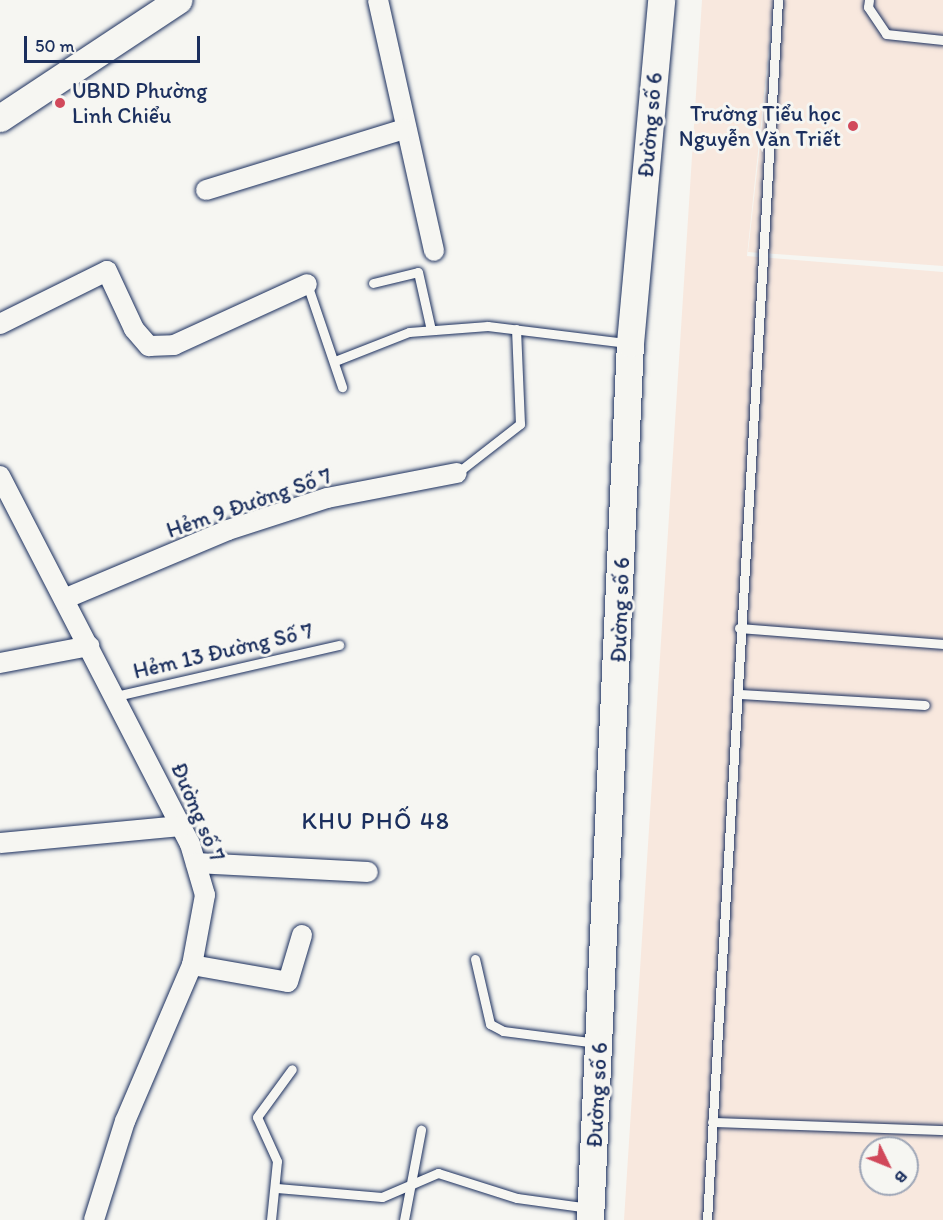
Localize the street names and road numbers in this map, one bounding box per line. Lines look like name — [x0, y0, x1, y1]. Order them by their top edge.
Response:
street label: Đường số 6 — [632, 71, 668, 179]
street label: Hẻm 9 Đường Số 7 — [163, 462, 335, 544]
street label: Đường số 6 — [605, 557, 635, 663]
street label: Hẻm 13 Đường Số 7 — [131, 617, 315, 685]
street label: Đường số 7 — [165, 759, 231, 865]
street label: Đường số 6 — [581, 1042, 613, 1148]

